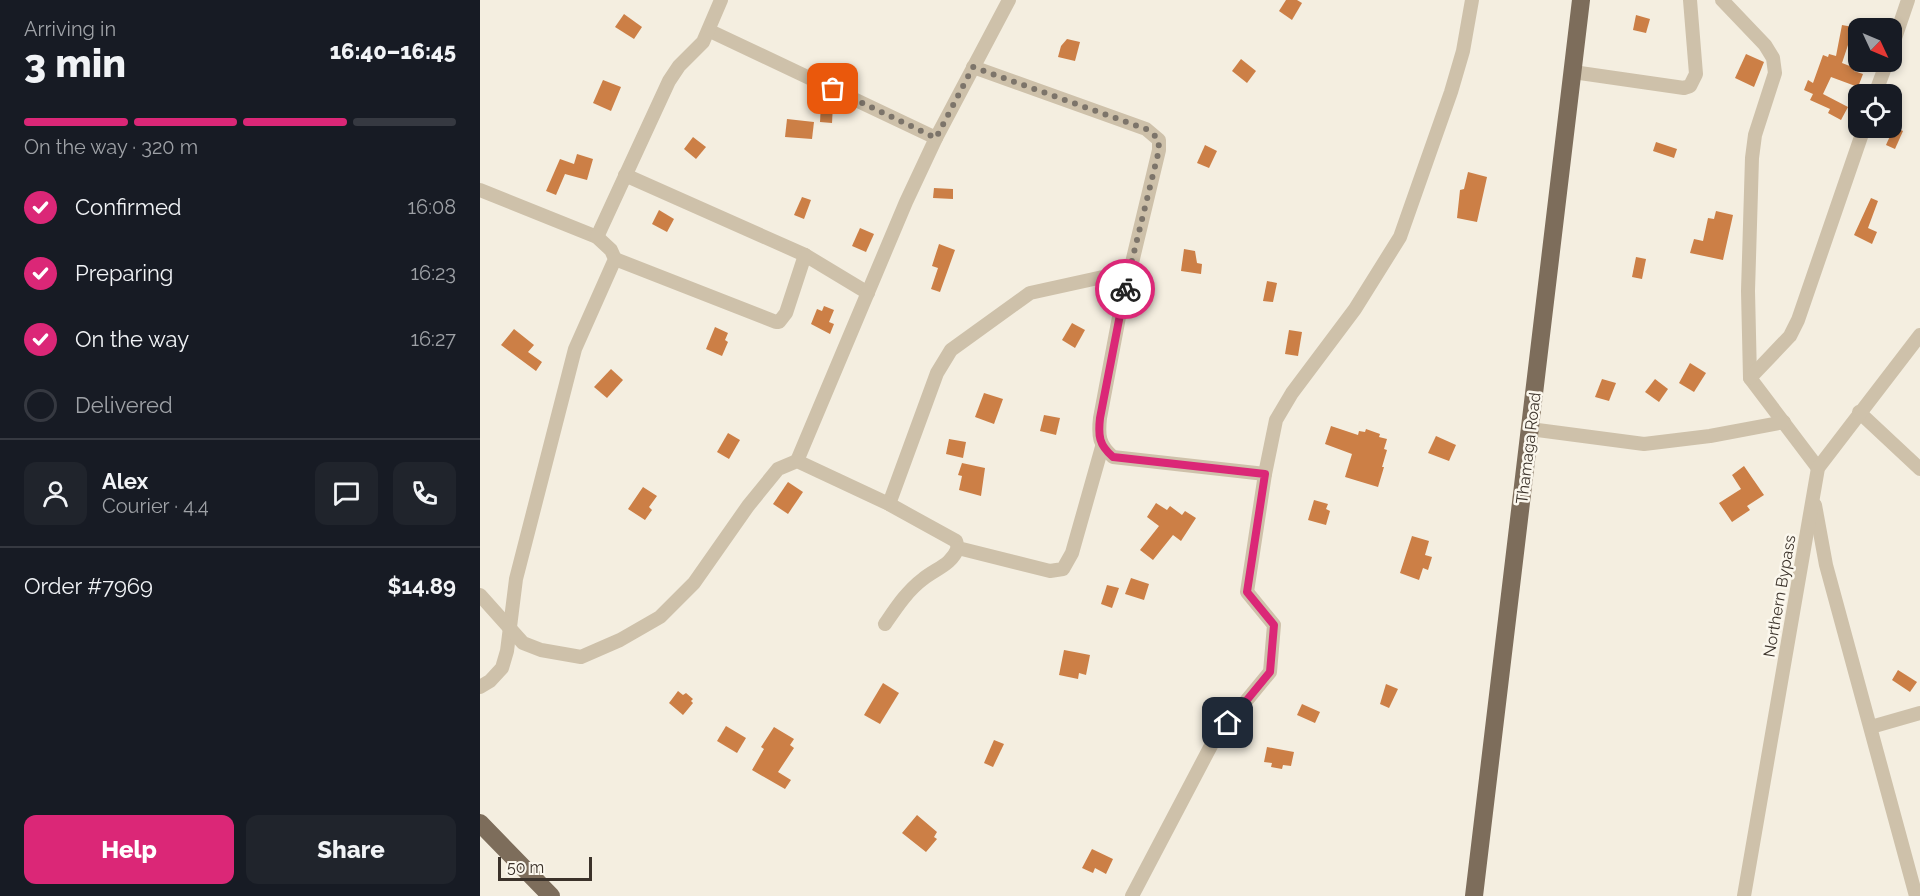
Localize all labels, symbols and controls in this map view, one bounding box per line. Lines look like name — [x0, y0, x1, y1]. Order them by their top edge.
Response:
text: Arriving in — [24, 17, 116, 41]
north arrow — [1848, 18, 1902, 72]
map controls — [1848, 18, 1902, 138]
text: 16:40–16:45 — [330, 38, 456, 64]
text: 3 min — [24, 40, 126, 86]
pin — [807, 63, 858, 114]
icon: bag — [816, 72, 849, 105]
button: locate — [1848, 84, 1902, 138]
text: On the way · 320 m — [24, 135, 198, 159]
icon: check — [24, 191, 57, 224]
text: Confirmed — [75, 194, 182, 220]
text: 16:08 — [408, 195, 456, 219]
icon: check — [24, 257, 57, 290]
courier — [1095, 259, 1155, 319]
text: Preparing — [75, 260, 173, 286]
text: 16:23 — [411, 261, 456, 285]
icon: bike — [1109, 273, 1142, 306]
icon: check — [24, 323, 57, 356]
text: On the way — [75, 326, 189, 352]
text: 16:27 — [411, 327, 456, 351]
street label: Thamaga Road — [1512, 391, 1545, 505]
text: Delivered — [75, 392, 173, 418]
button: person — [24, 462, 87, 525]
button: chat — [315, 462, 378, 525]
button: phone — [393, 462, 456, 525]
text: Alex — [102, 468, 148, 494]
text: Courier · 4.4 — [102, 494, 209, 518]
street label: Northern Bypass — [1759, 533, 1800, 659]
text: Order #7969 — [24, 573, 153, 599]
text: $14.89 — [387, 573, 456, 599]
pin — [1202, 697, 1253, 748]
icon: home — [1211, 706, 1244, 739]
button: Help — [24, 815, 234, 884]
button: Share — [246, 815, 456, 884]
scale bar — [498, 854, 592, 882]
text: 50 m — [507, 858, 544, 877]

